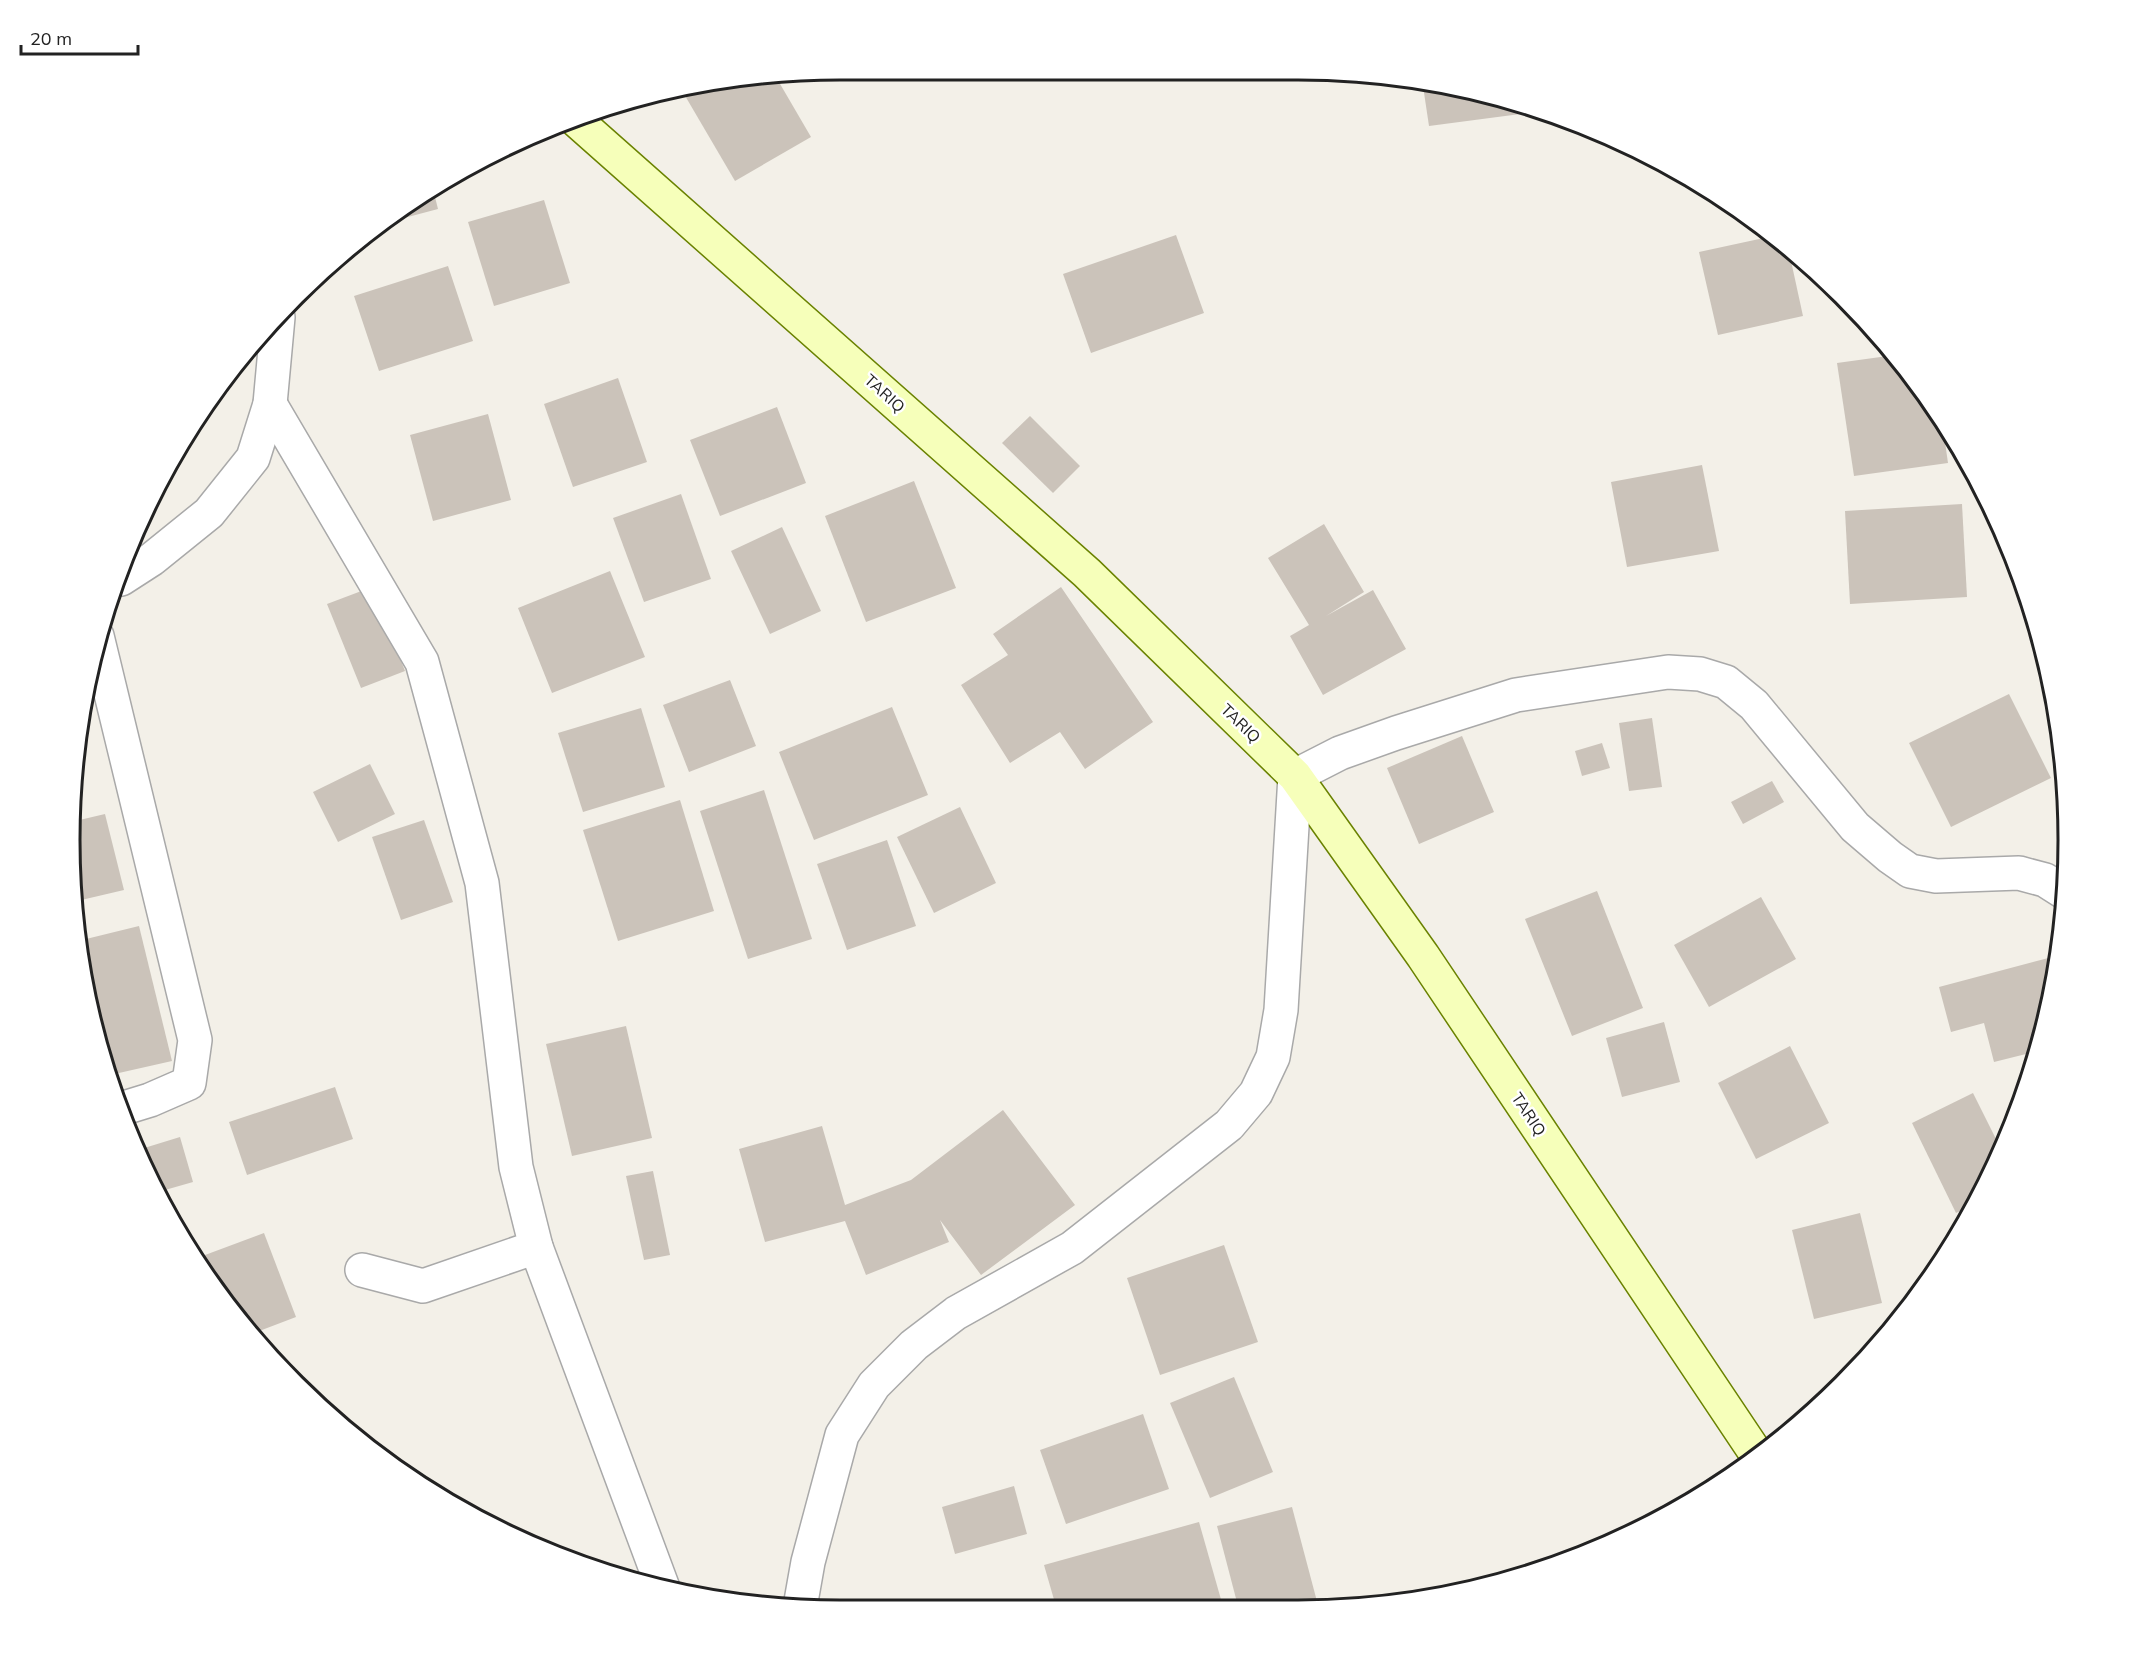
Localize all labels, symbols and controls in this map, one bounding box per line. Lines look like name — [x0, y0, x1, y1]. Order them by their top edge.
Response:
scale bar — [21, 18, 138, 56]
text: 20 m — [30, 27, 72, 50]
street label: TARIQ — [861, 370, 909, 416]
street label: TARIQ — [1217, 699, 1265, 747]
street label: TARIQ — [1507, 1089, 1551, 1139]

